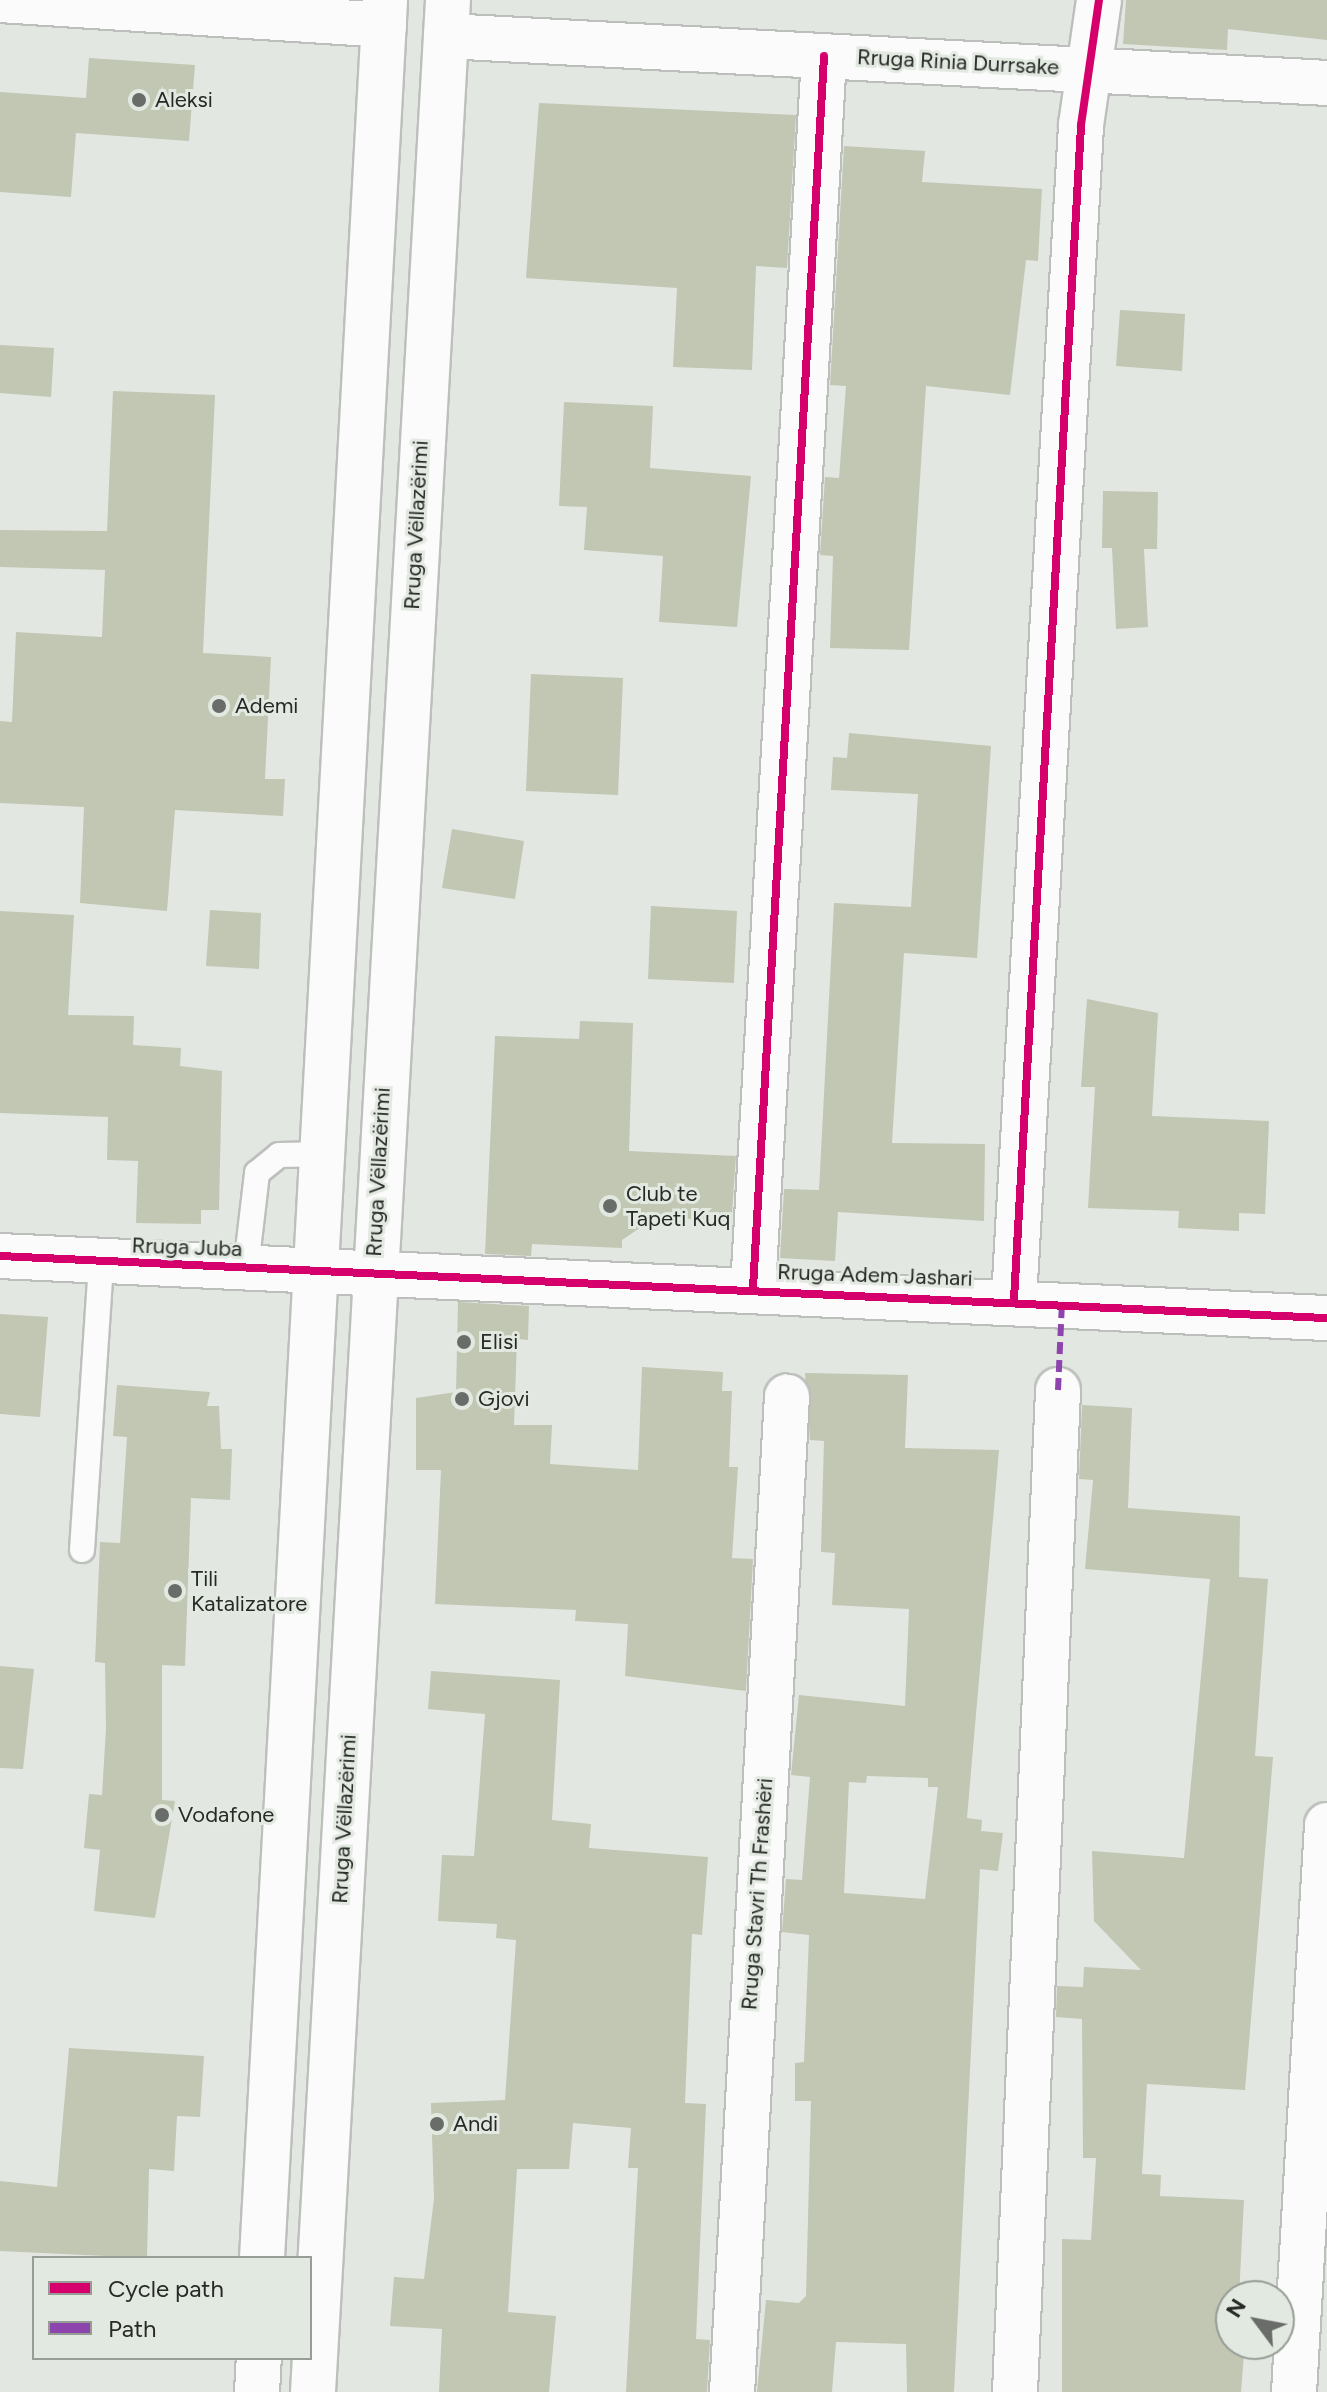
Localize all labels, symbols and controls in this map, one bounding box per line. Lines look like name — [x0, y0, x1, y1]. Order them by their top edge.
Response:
street label: Rruga Rinia Durrsake — [856, 44, 1060, 80]
place label: Aleksi — [155, 87, 213, 113]
marker: Aleksi — [130, 91, 148, 109]
street label: Rruga Vëllazërimi — [398, 440, 434, 610]
place label: Ademi — [235, 693, 298, 719]
marker: Ademi — [210, 697, 228, 715]
street label: Rruga Vëllazërimi — [360, 1087, 396, 1257]
place label: Club te Tapeti Kuq — [626, 1180, 730, 1232]
marker: Club te Tapeti Kuq — [601, 1197, 619, 1215]
street label: Rruga Juba — [131, 1232, 243, 1262]
street label: Rruga Adem Jashari — [777, 1258, 973, 1292]
place label: Elisi — [480, 1329, 518, 1355]
marker: Elisi — [455, 1333, 473, 1351]
place label: Gjovi — [478, 1386, 530, 1412]
marker: Gjovi — [453, 1390, 471, 1408]
place label: Tili Katalizatore — [191, 1565, 307, 1616]
marker: Tili Katalizatore — [166, 1582, 184, 1600]
street label: Rruga Vëllazërimi — [326, 1734, 362, 1904]
street label: Rruga Stavri Th Frashëri — [736, 1777, 778, 2011]
place label: Vodafone — [178, 1802, 274, 1828]
marker: Vodafone — [153, 1806, 171, 1824]
place label: Andi — [453, 2111, 498, 2137]
marker: Andi — [428, 2115, 446, 2133]
legend — [32, 2256, 312, 2360]
text: Cycle path — [108, 2274, 224, 2303]
north arrow — [1215, 2280, 1295, 2360]
text: N — [1220, 2294, 1252, 2322]
text: Path — [108, 2314, 156, 2343]

